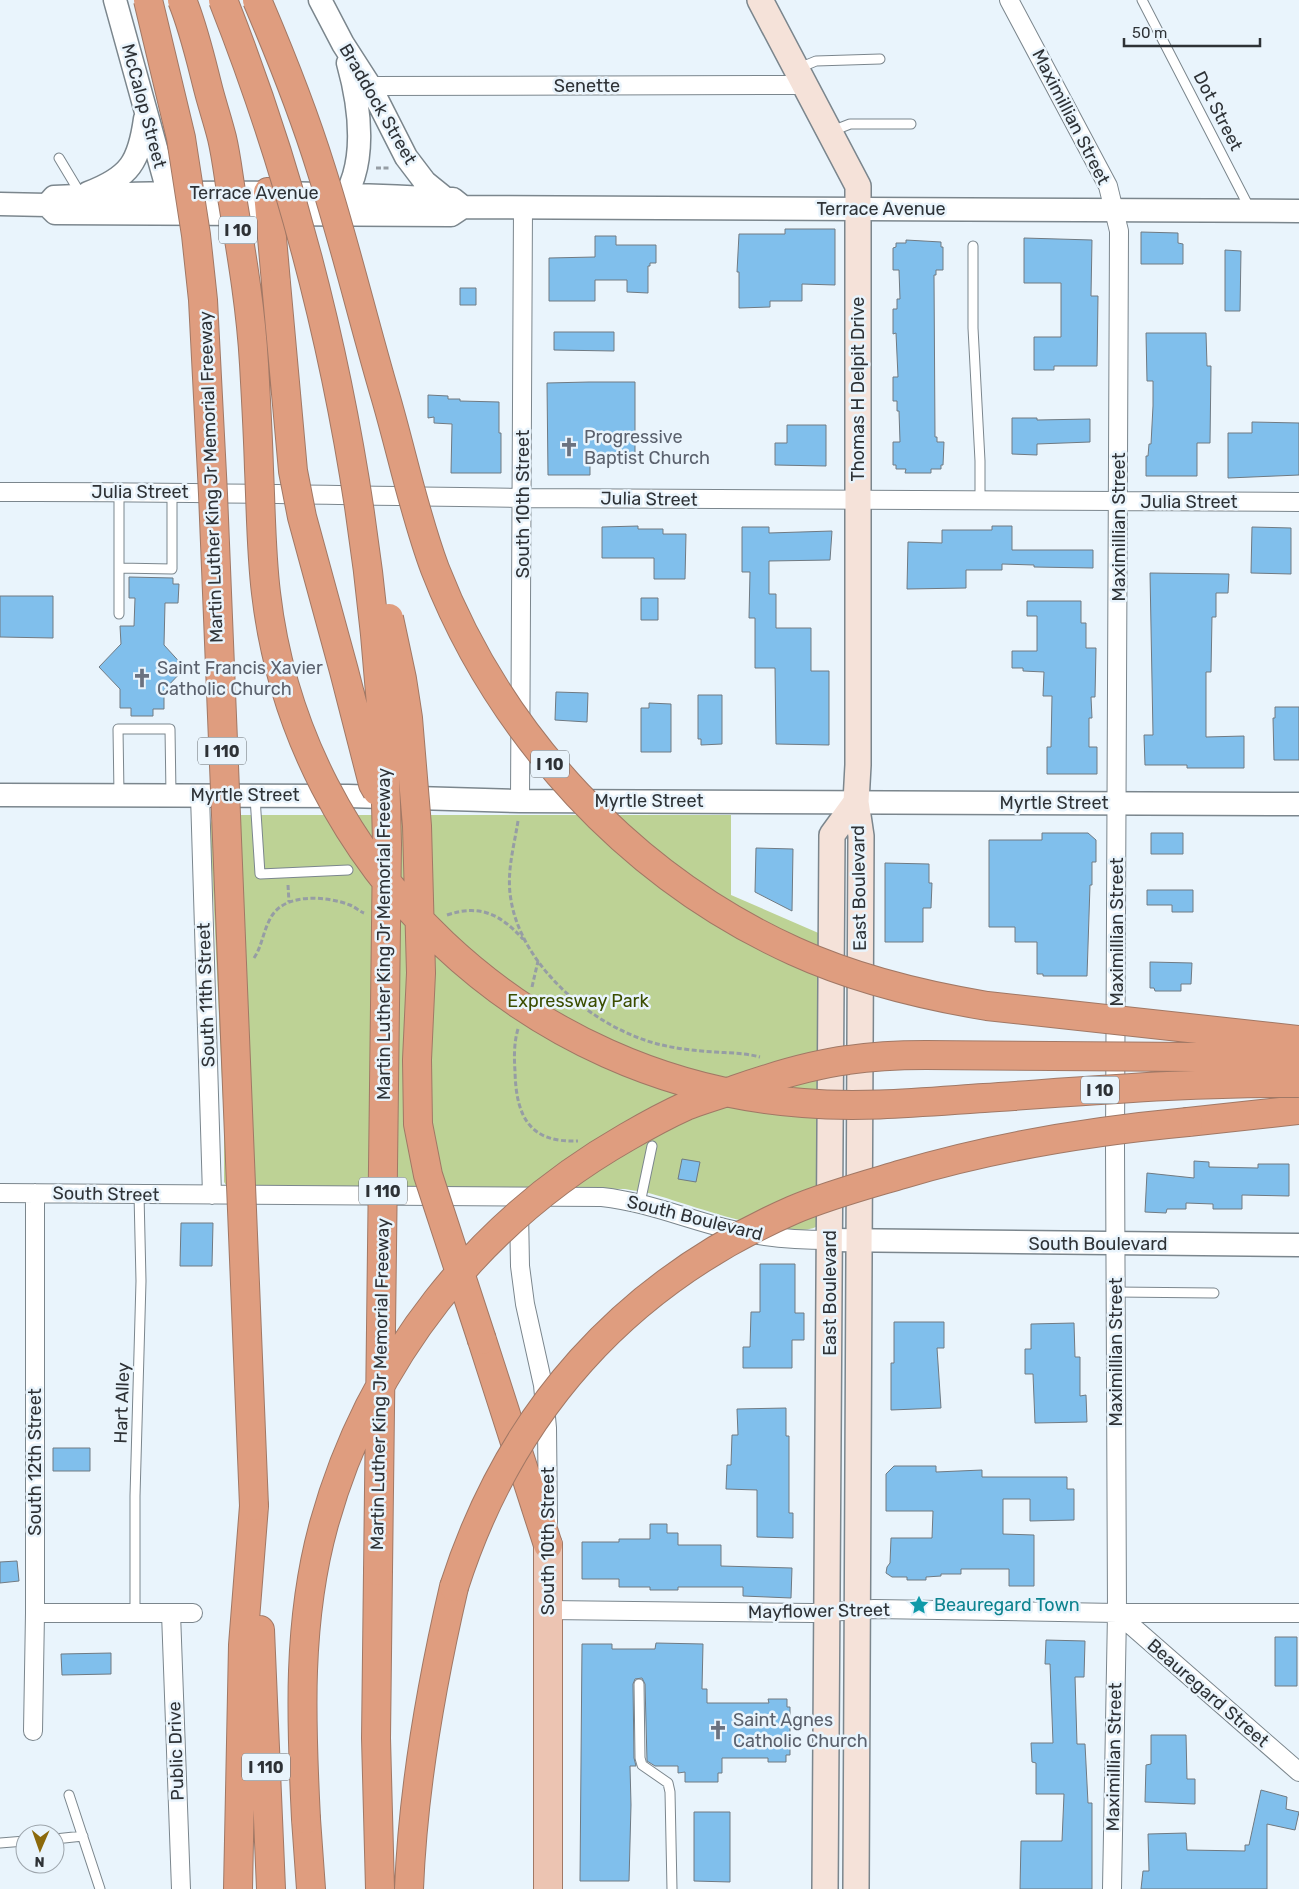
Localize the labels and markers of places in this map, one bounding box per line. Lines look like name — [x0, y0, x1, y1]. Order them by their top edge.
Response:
place label: Progressive Baptist Church — [584, 426, 710, 469]
church icon: Progressive Baptist Church — [558, 436, 580, 458]
place label: Saint Francis Xavier Catholic Church — [157, 657, 323, 700]
church icon: Saint Francis Xavier Catholic Church — [131, 667, 153, 689]
place icon: Beauregard Town — [908, 1594, 930, 1616]
place label: Beauregard Town — [934, 1594, 1080, 1616]
place label: Saint Agnes Catholic Church — [733, 1709, 868, 1752]
church icon: Saint Agnes Catholic Church — [707, 1719, 729, 1741]

